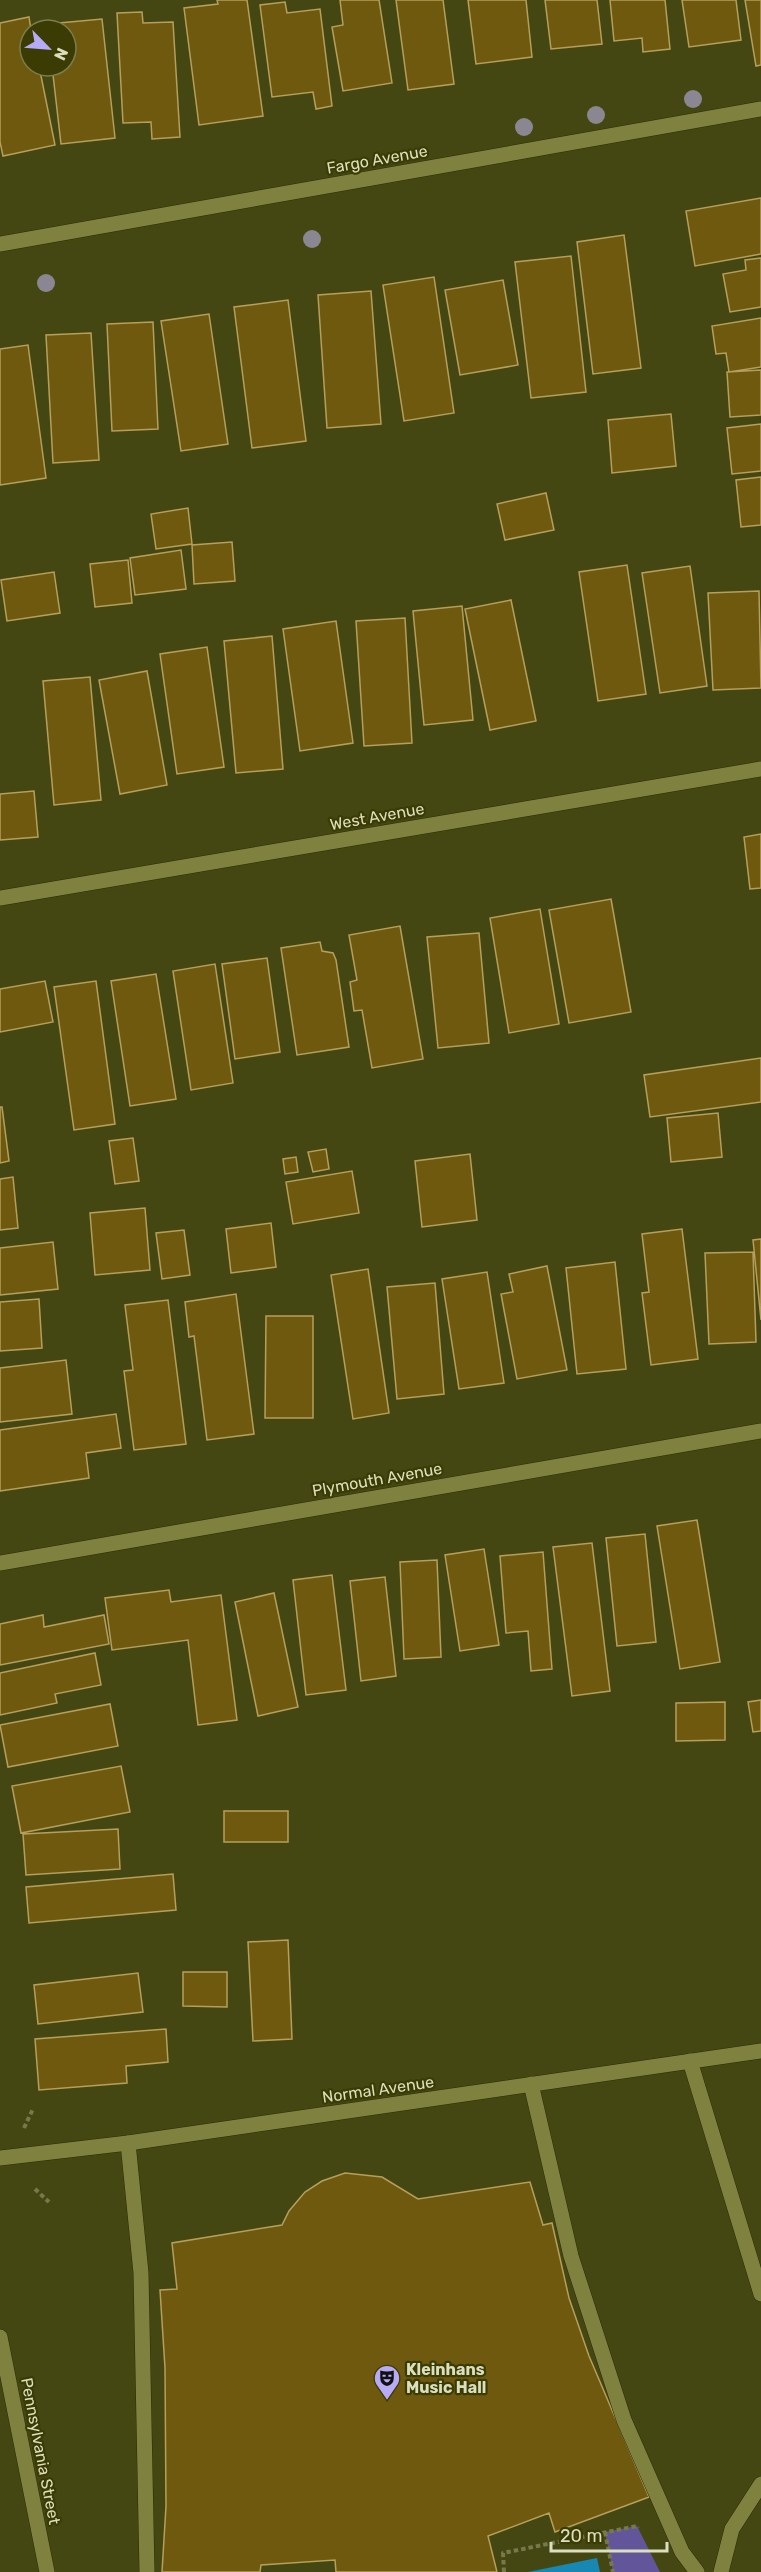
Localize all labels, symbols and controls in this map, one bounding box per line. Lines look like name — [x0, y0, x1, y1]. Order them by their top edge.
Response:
north arrow — [18, 18, 78, 78]
text: N — [50, 45, 72, 63]
street label: Fargo Avenue — [325, 141, 429, 178]
street label: West Avenue — [328, 799, 426, 834]
street label: Plymouth Avenue — [311, 1459, 444, 1500]
street label: Normal Avenue — [321, 2072, 435, 2107]
place label: Kleinhans Music Hall — [406, 2360, 486, 2397]
theatre icon: Kleinhans Music Hall — [372, 2363, 402, 2401]
street label: Pennsylvania Street — [17, 2376, 64, 2526]
scale bar — [551, 2515, 666, 2553]
text: 20 m — [560, 2525, 602, 2547]

